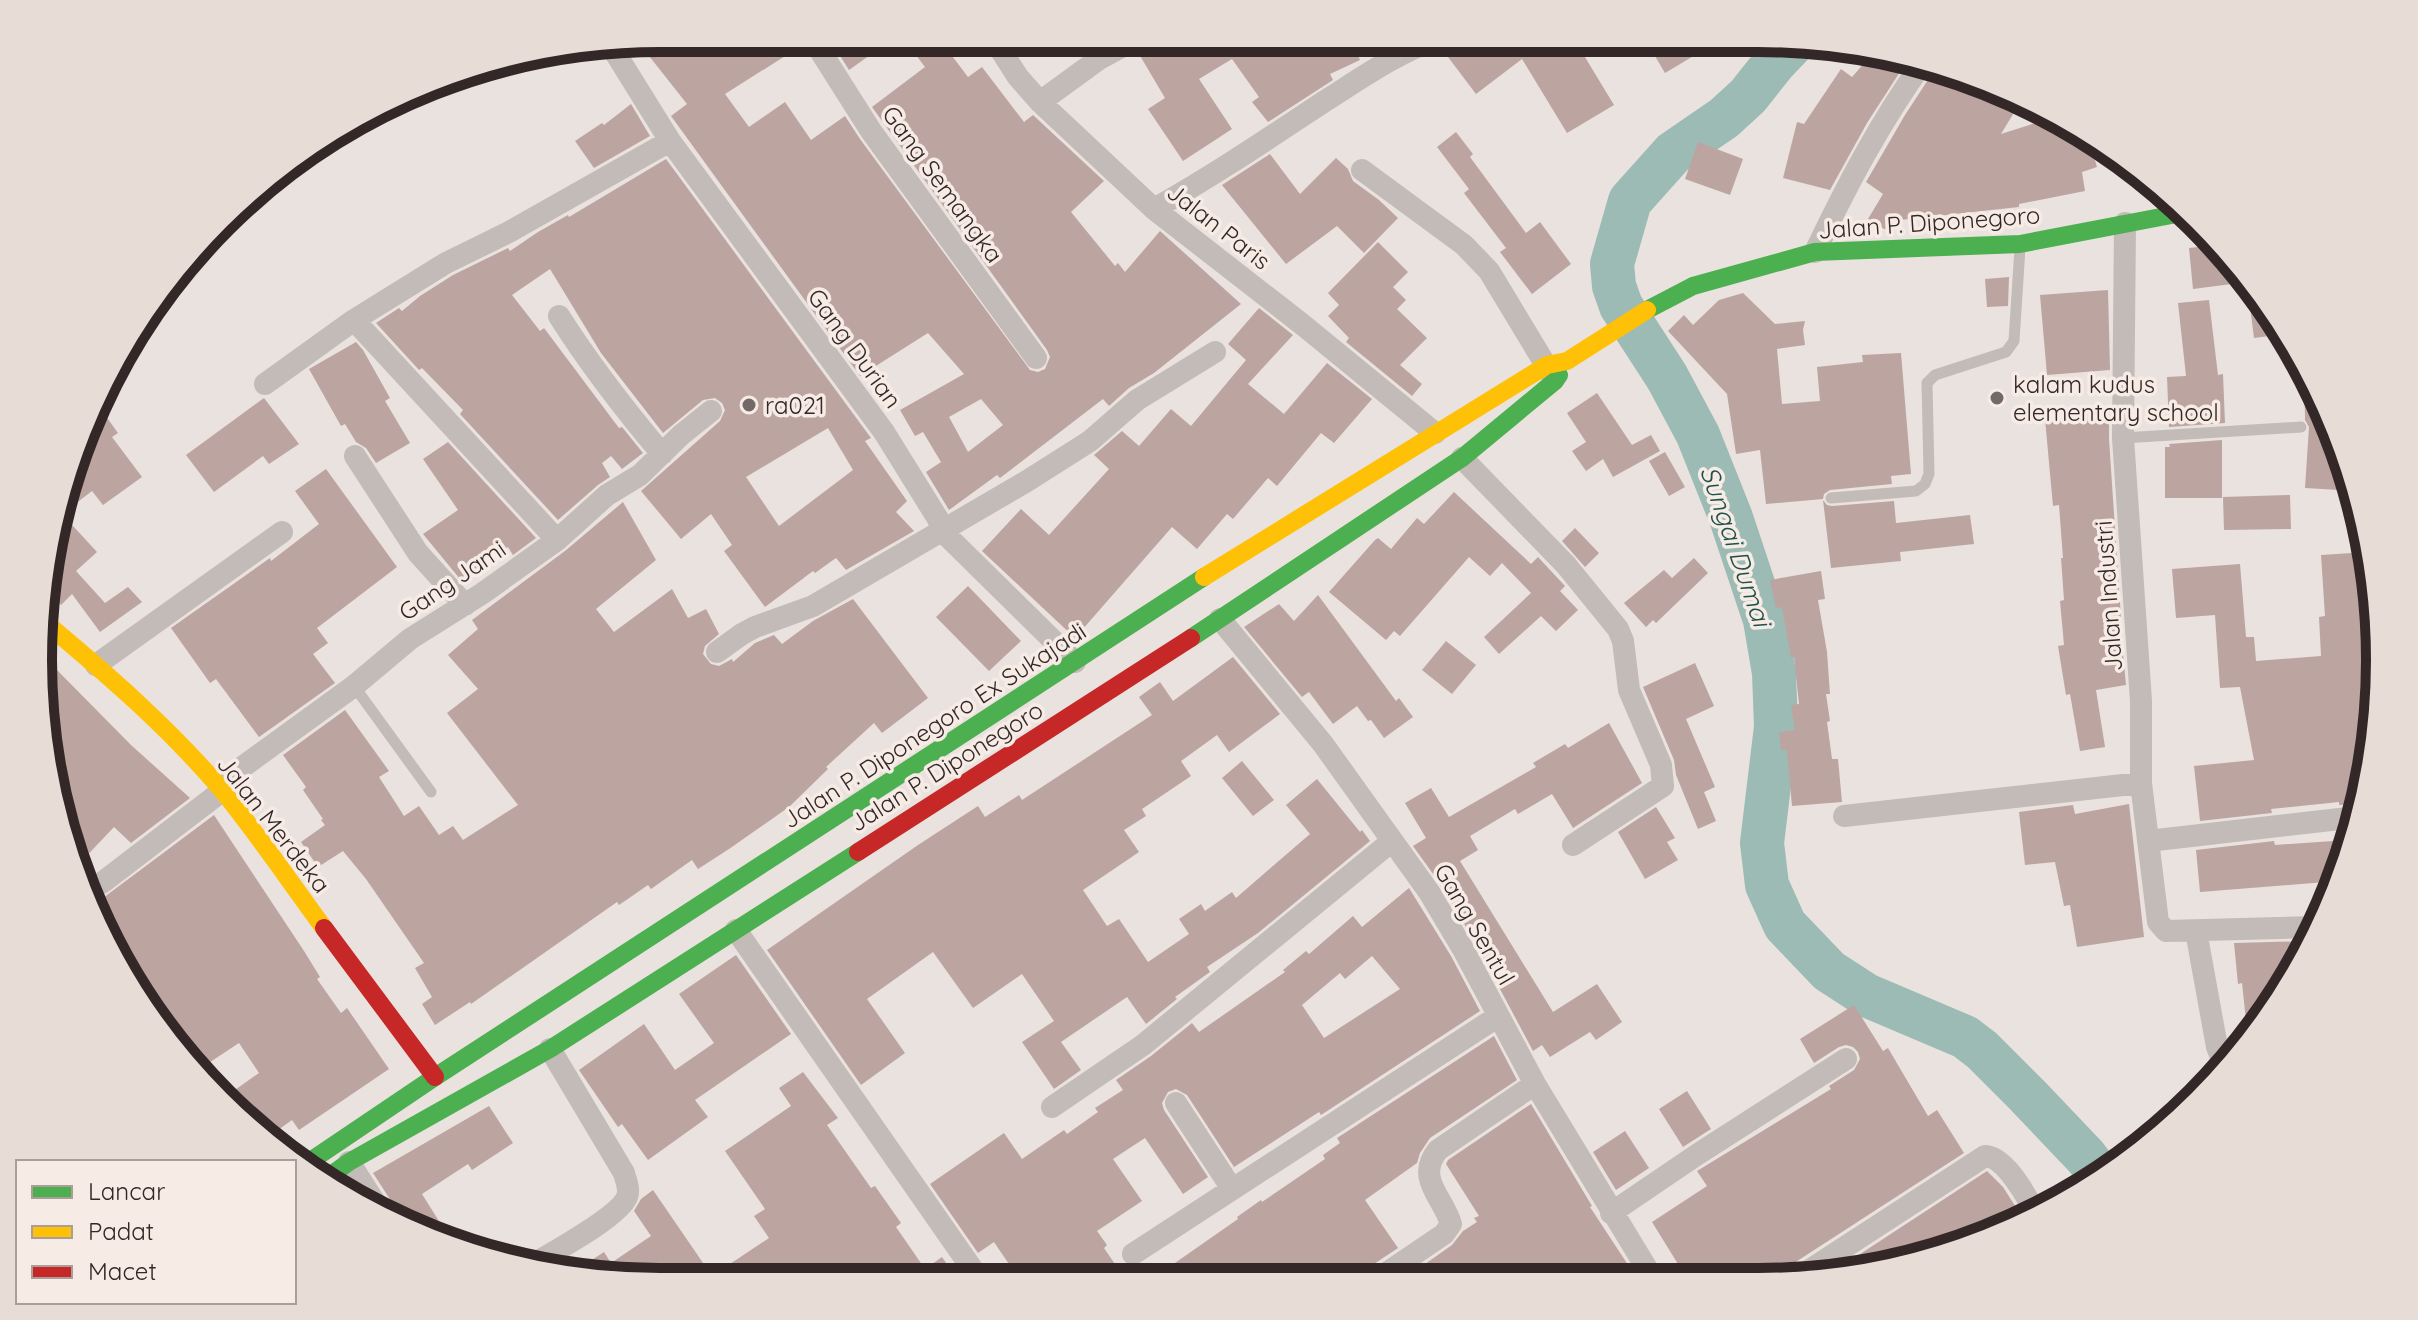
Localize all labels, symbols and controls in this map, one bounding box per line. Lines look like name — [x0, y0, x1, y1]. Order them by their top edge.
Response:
street label: Gang Semangka — [876, 100, 1010, 268]
street label: Jalan Paris — [1161, 176, 1277, 276]
street label: Jalan P. Diponegoro — [1817, 199, 2041, 245]
street label: Gang Durian — [802, 282, 908, 414]
place label: kalam kudus elementary school — [2013, 369, 2219, 427]
marker: kalam kudus elementary school — [1988, 389, 2006, 407]
place label: ra021 — [765, 390, 825, 420]
marker: ra021 — [740, 396, 758, 414]
water label: Sungai Dumai — [1693, 461, 1780, 634]
street label: Jalan Industri — [2088, 520, 2128, 672]
street label: Gang Jami — [393, 533, 511, 627]
street label: Jalan P. Diponegoro Ex Sukajadi — [777, 616, 1091, 834]
street label: Jalan P. Diponegoro — [844, 695, 1048, 837]
street label: Jalan Merdeka — [211, 749, 337, 899]
street label: Gang Sentul — [1428, 858, 1522, 990]
legend — [16, 1160, 296, 1304]
text: Lancar — [88, 1176, 165, 1206]
text: Padat — [88, 1216, 154, 1246]
text: Macet — [88, 1256, 157, 1286]

